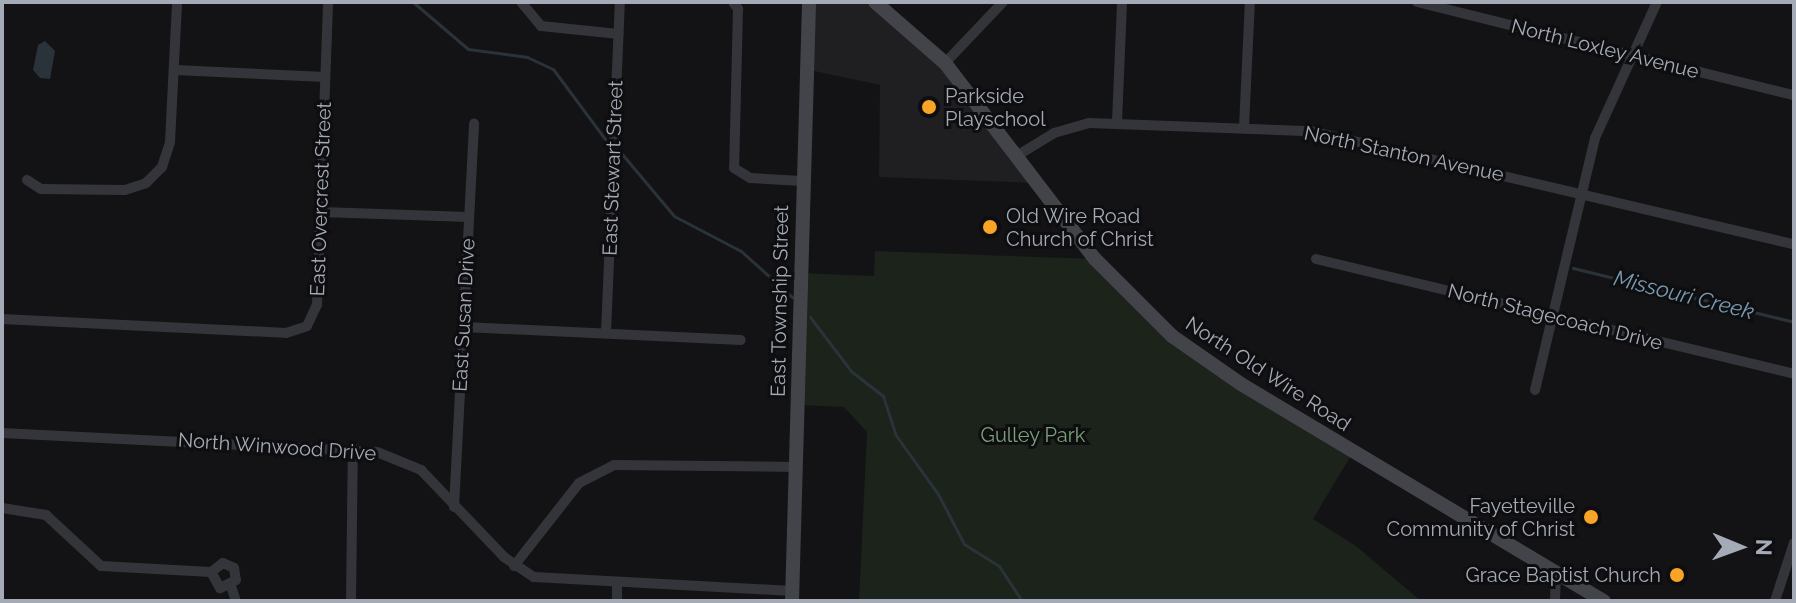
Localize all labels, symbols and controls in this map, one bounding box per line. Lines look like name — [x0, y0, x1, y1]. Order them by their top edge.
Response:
street label: North Loxley Avenue — [1508, 14, 1702, 84]
street label: East Stewart Street — [598, 80, 628, 256]
place label: Parkside Playschool — [945, 84, 1046, 131]
marker: Parkside Playschool — [920, 98, 938, 116]
street label: East Overcrest Street — [306, 101, 336, 297]
street label: North Stanton Avenue — [1302, 121, 1506, 187]
place label: Old Wire Road Church of Christ — [1006, 204, 1154, 251]
street label: East Township Street — [766, 205, 794, 397]
marker: Old Wire Road Church of Christ — [981, 218, 999, 236]
street label: East Susan Drive — [448, 238, 480, 392]
water label: Missouri Creek — [1611, 265, 1757, 325]
street label: North Stagecoach Drive — [1445, 279, 1665, 355]
street label: North Old Wire Road — [1181, 312, 1355, 436]
park label: Gulley Park — [980, 423, 1086, 447]
street label: North Winwood Drive — [177, 428, 377, 466]
place label: Fayetteville Community of Christ — [1386, 494, 1575, 541]
north arrow — [1700, 507, 1780, 587]
marker: Fayetteville Community of Christ — [1582, 508, 1600, 526]
text: N — [1751, 539, 1777, 556]
place label: Grace Baptist Church — [1466, 563, 1661, 587]
marker: Grace Baptist Church — [1668, 566, 1686, 584]

